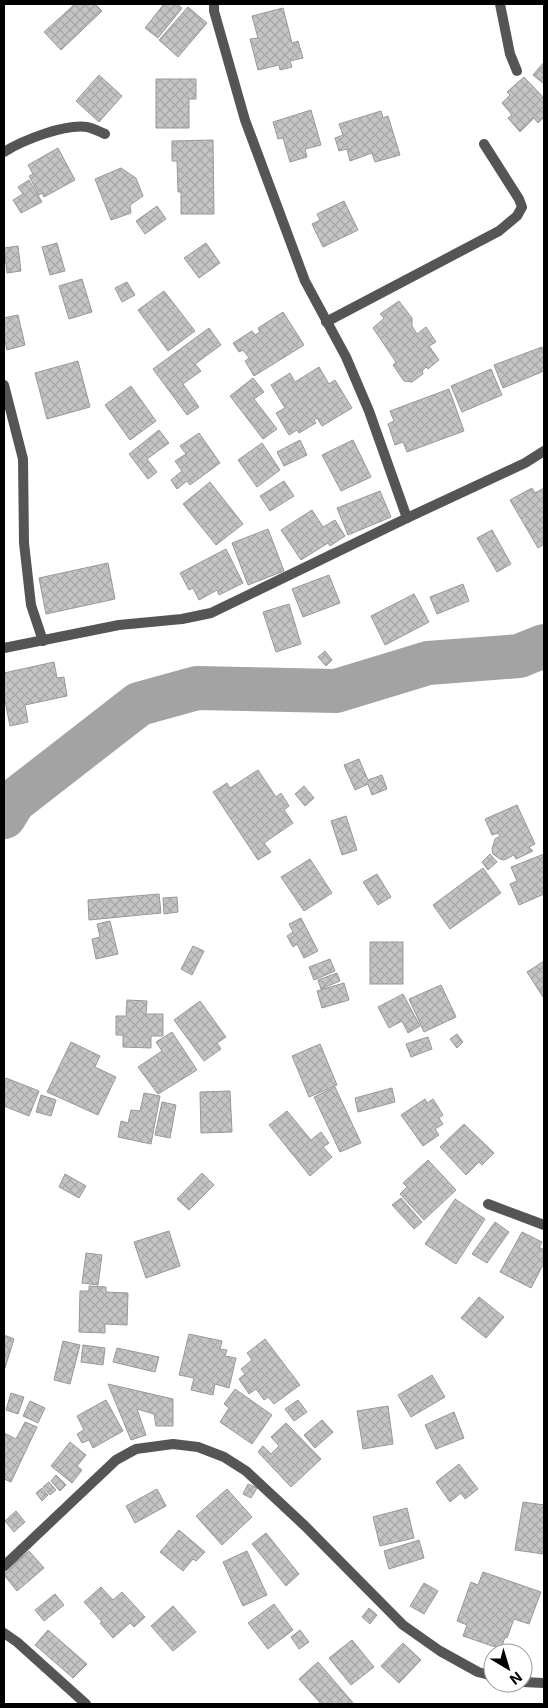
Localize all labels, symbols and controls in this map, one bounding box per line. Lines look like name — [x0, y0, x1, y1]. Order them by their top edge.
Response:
north arrow — [483, 1643, 533, 1693]
text: N — [507, 1669, 526, 1689]

